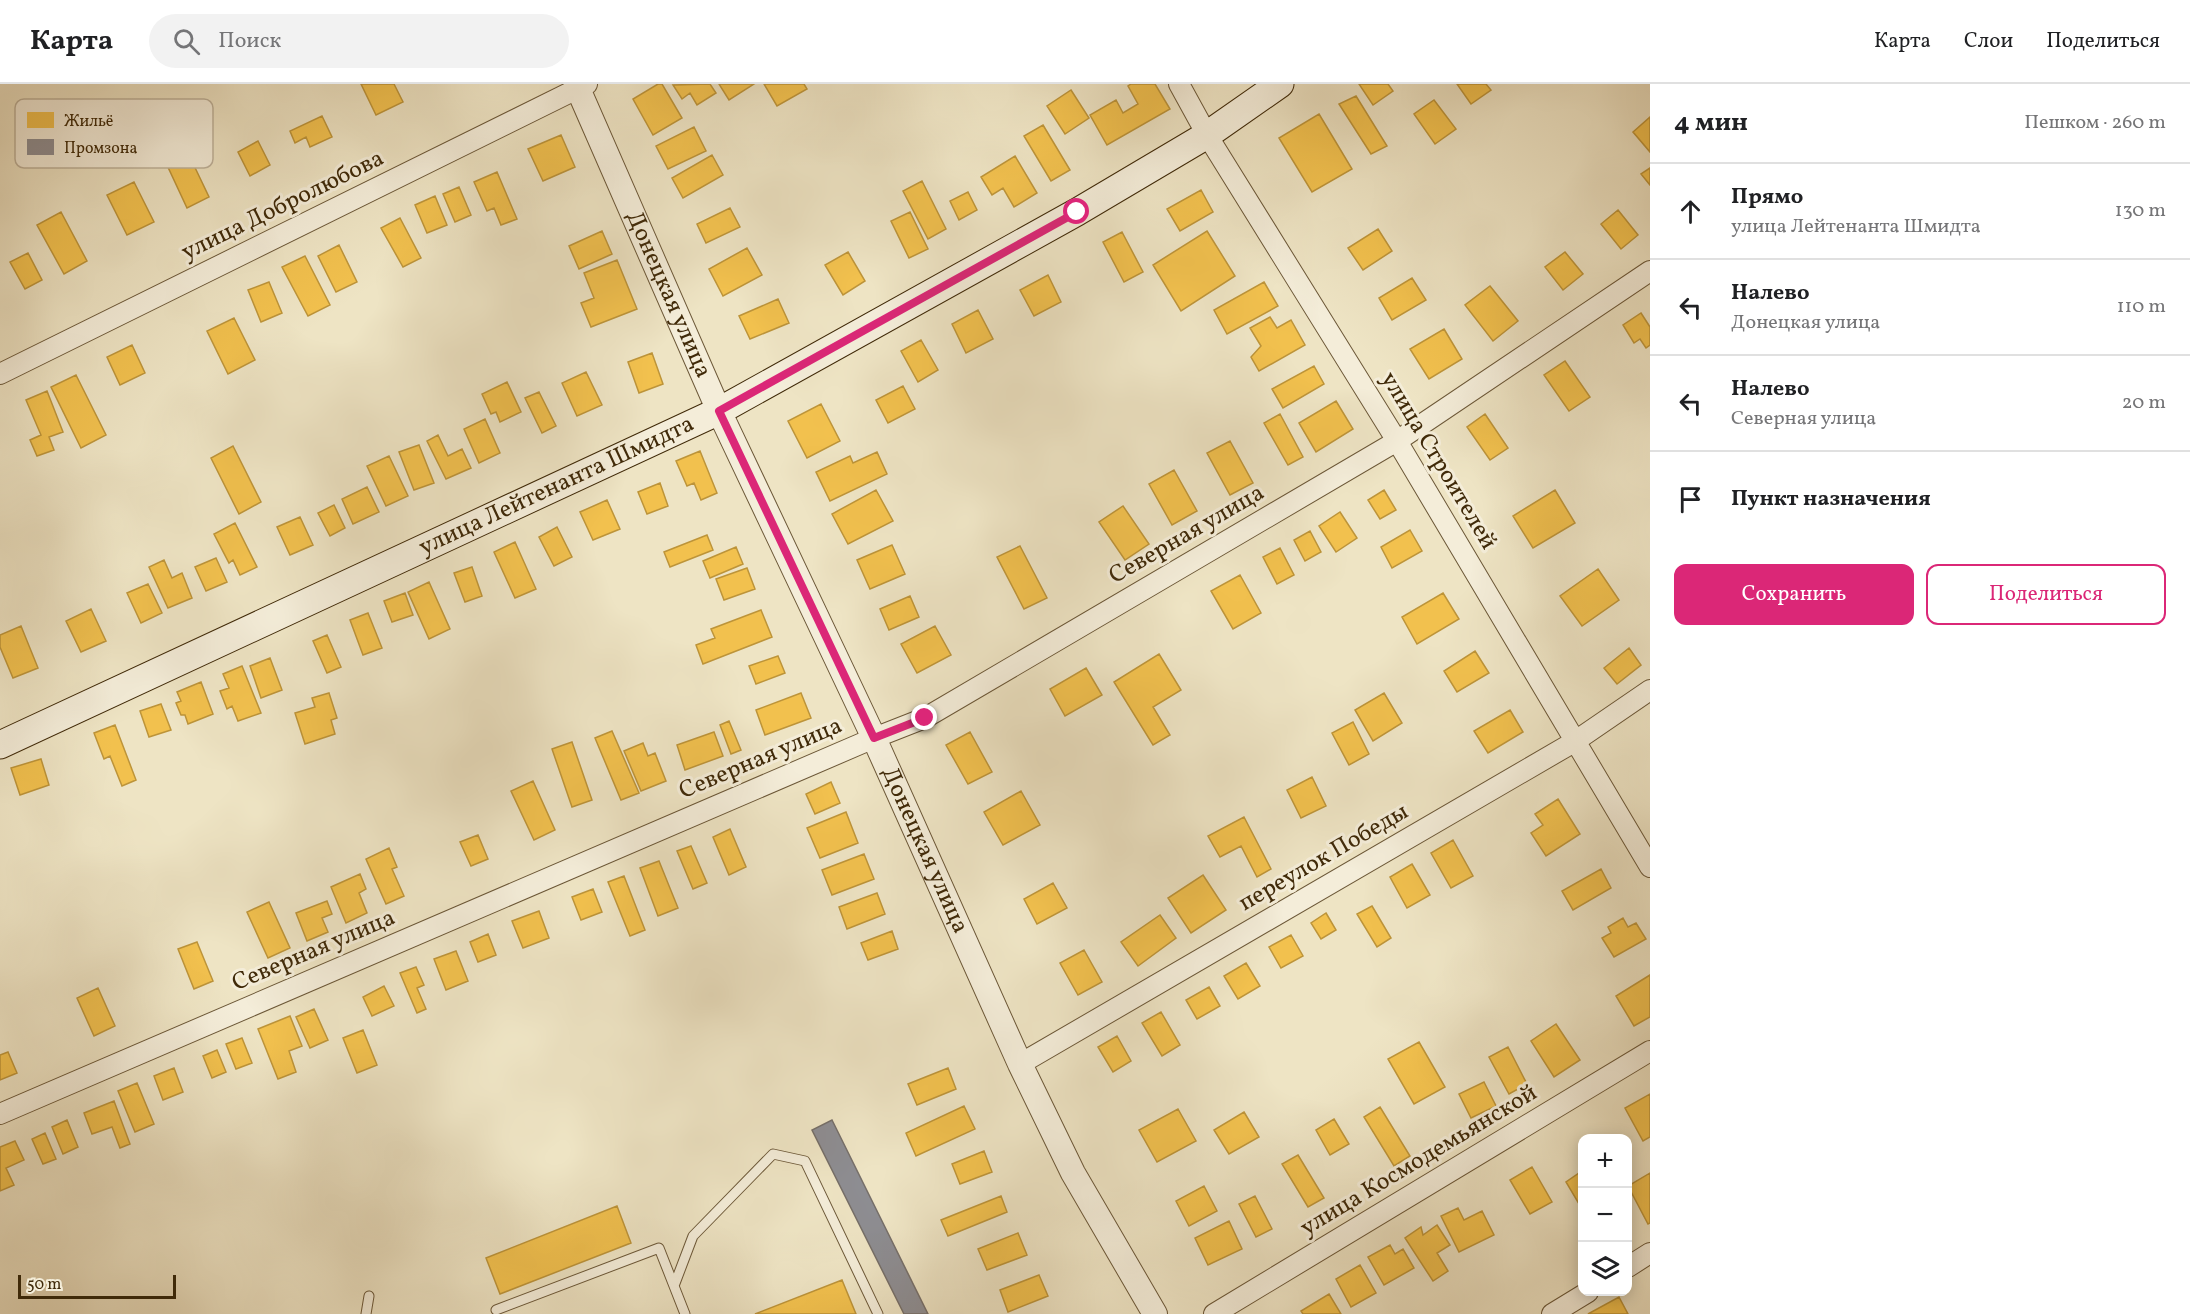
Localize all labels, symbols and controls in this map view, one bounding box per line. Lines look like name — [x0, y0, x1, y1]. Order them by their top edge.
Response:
search box — [149, 14, 569, 68]
text: Карта — [30, 22, 113, 61]
icon: search — [170, 25, 203, 58]
text: Поиск — [218, 26, 281, 57]
text: Карта — [1874, 27, 1931, 56]
text: Слои — [1964, 27, 2013, 56]
text: Поделиться — [2046, 27, 2160, 56]
legend — [15, 99, 213, 168]
text: 4 мин — [1674, 105, 1748, 141]
text: Пешком · 260 m — [2024, 109, 2166, 137]
text: Жильё — [64, 111, 113, 133]
text: Промзона — [64, 138, 137, 160]
street label: улица Добролюбова — [176, 142, 390, 270]
text: Прямо — [1731, 182, 1803, 213]
icon: ahead — [1674, 195, 1707, 228]
text: 130 m — [2115, 197, 2166, 225]
route start — [1063, 198, 1089, 224]
street label: Донецкая улица — [617, 206, 720, 384]
text: улица Лейтенанта Шмидта — [1731, 213, 1981, 241]
text: Налево — [1731, 278, 1810, 309]
icon: left — [1674, 291, 1707, 324]
text: 110 m — [2117, 293, 2166, 321]
text: Донецкая улица — [1731, 309, 1880, 337]
street label: улица Строителей — [1371, 366, 1505, 556]
text: Налево — [1731, 374, 1810, 405]
icon: left — [1674, 387, 1707, 420]
text: 20 m — [2122, 389, 2166, 417]
text: Северная улица — [1731, 405, 1876, 433]
street label: улица Лейтенанта Шмидта — [414, 408, 700, 565]
street label: Северная улица — [1103, 477, 1271, 593]
icon: arrive — [1674, 483, 1707, 516]
text: Пункт назначения — [1731, 484, 1931, 515]
button: Сохранить — [1674, 564, 1914, 625]
button: Поделиться — [1926, 564, 2166, 625]
route end — [911, 704, 937, 730]
street label: Северная улица — [674, 709, 848, 809]
street label: Донецкая улица — [872, 762, 977, 939]
street label: переулок Победы — [1233, 795, 1415, 921]
street label: Северная улица — [227, 901, 401, 1001]
street label: улица Космодемьянской — [1294, 1077, 1544, 1245]
map controls — [1578, 1134, 1632, 1296]
button: + — [1578, 1134, 1632, 1188]
button: − — [1578, 1188, 1632, 1242]
button: layers — [1578, 1242, 1632, 1296]
scale bar — [18, 1272, 176, 1300]
text: 50 m — [27, 1274, 61, 1296]

